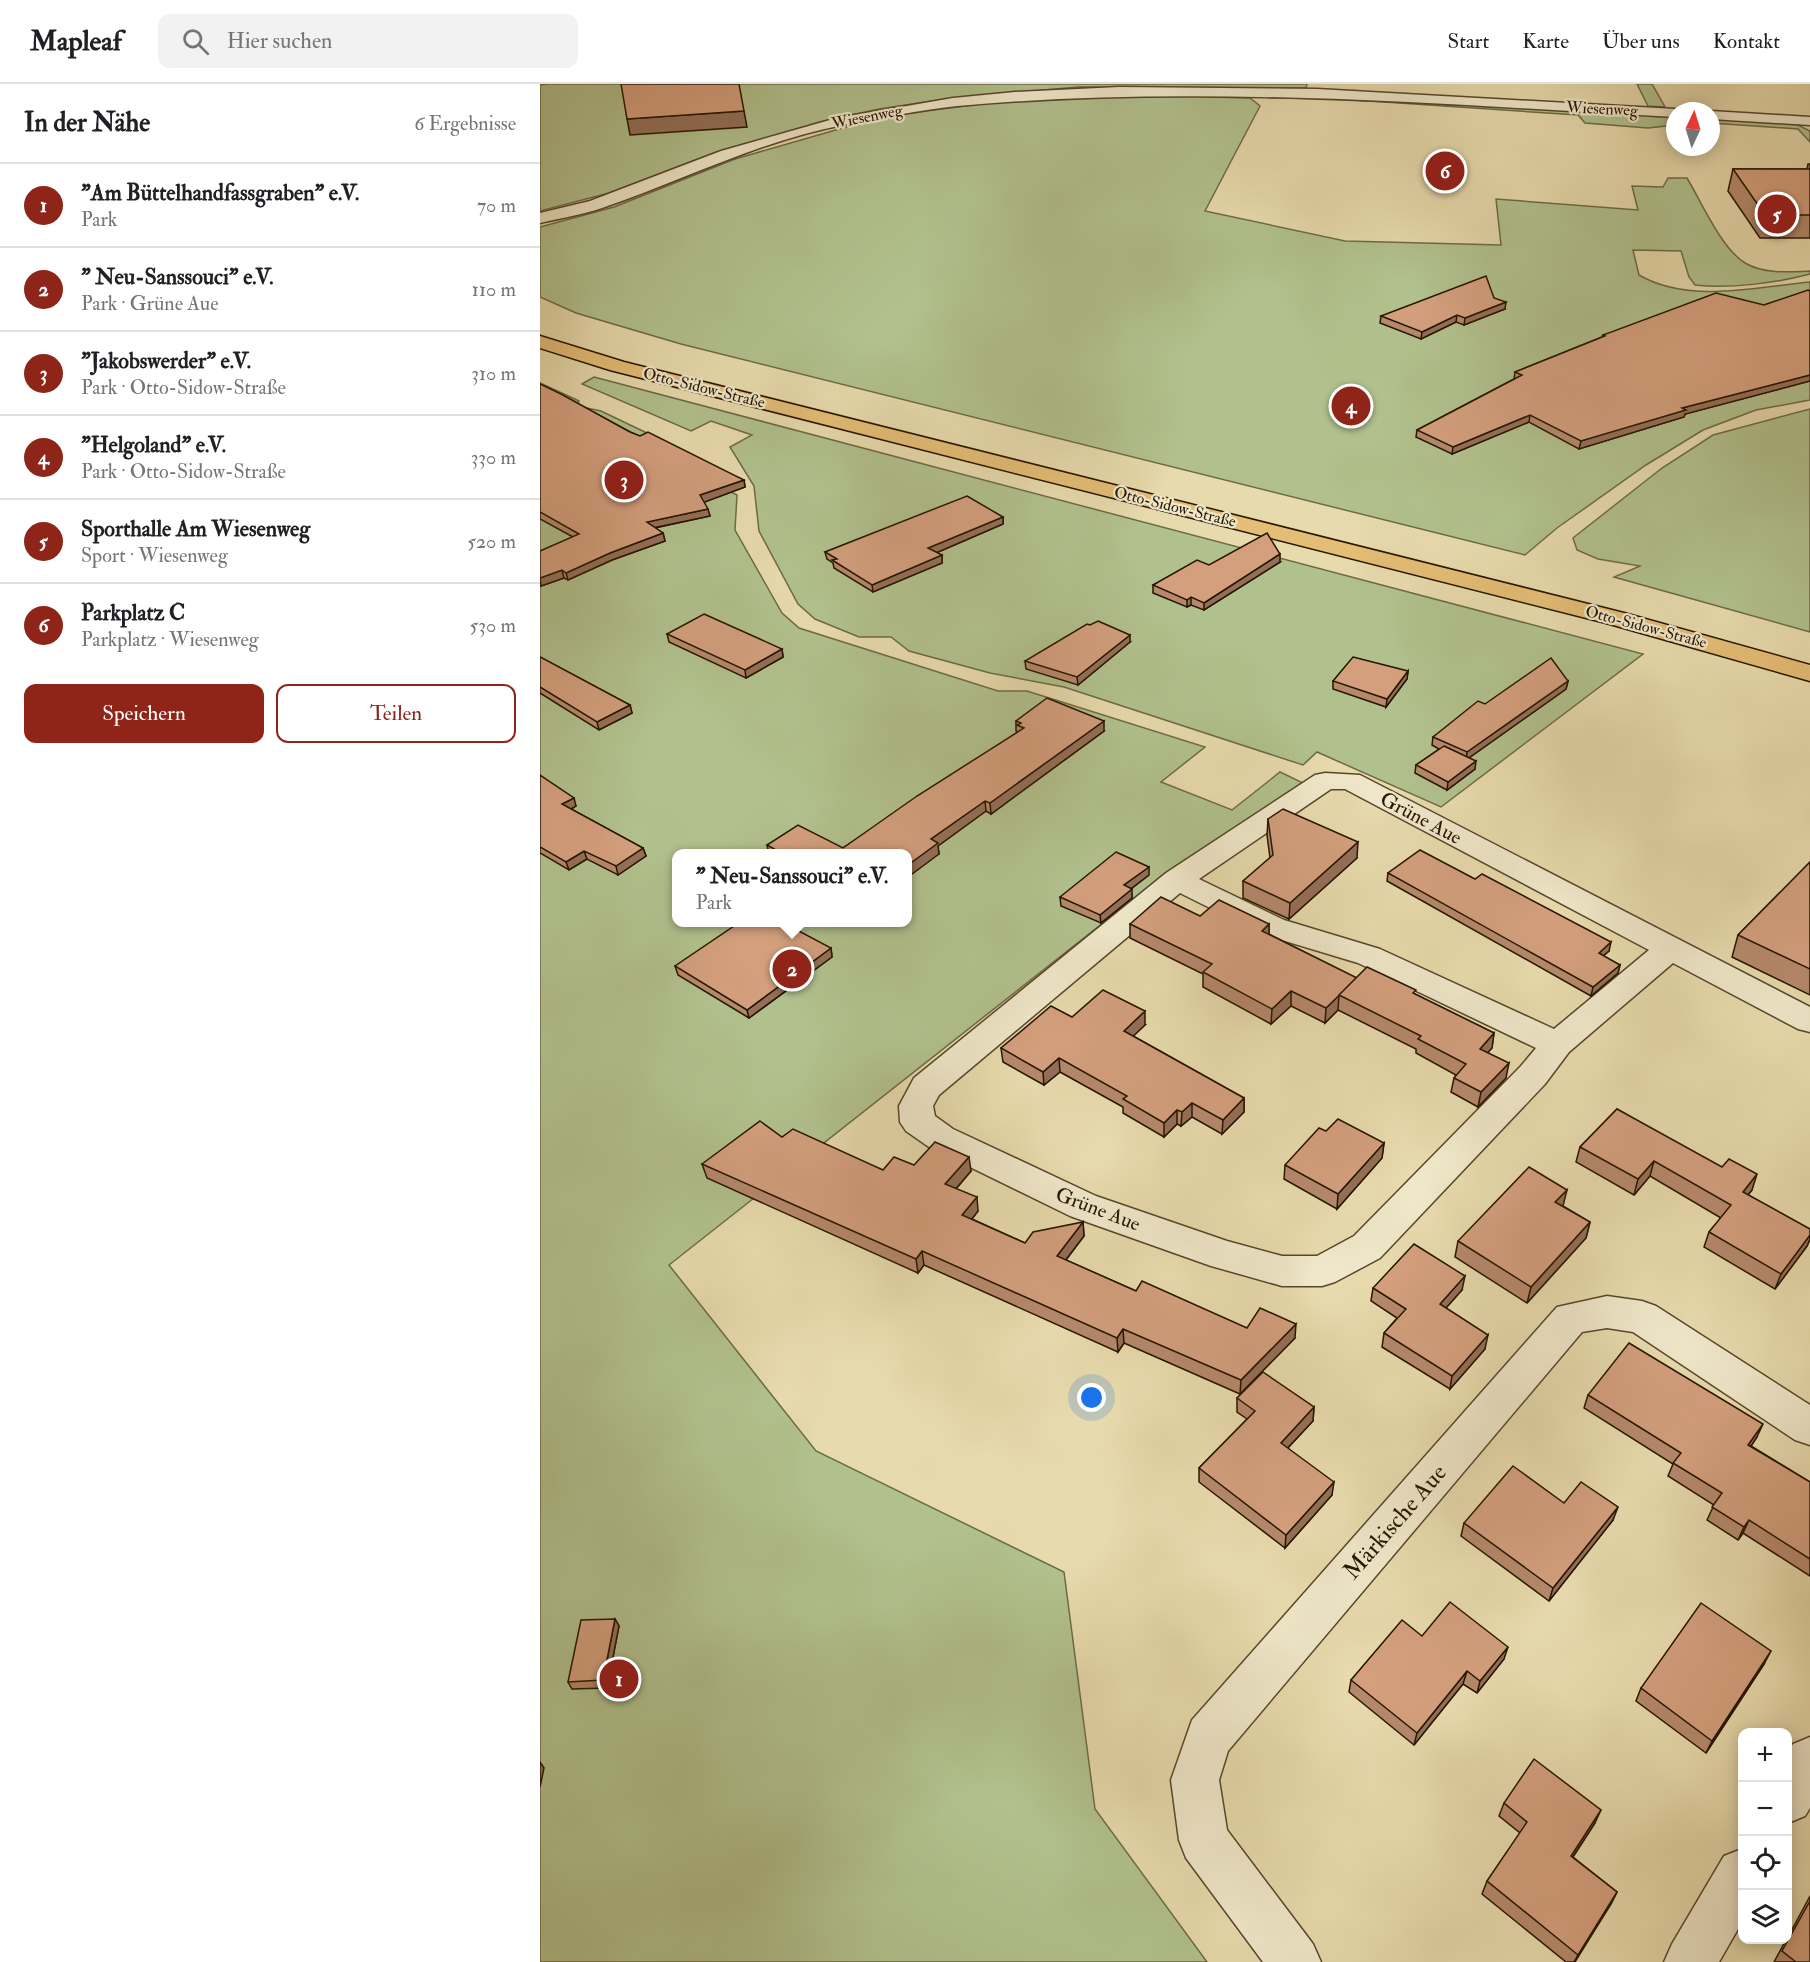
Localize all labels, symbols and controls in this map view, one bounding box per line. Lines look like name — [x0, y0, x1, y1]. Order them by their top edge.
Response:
search box — [158, 14, 578, 68]
text: Mapleaf — [30, 24, 122, 59]
icon: search — [179, 25, 212, 58]
text: Hier suchen — [227, 27, 332, 55]
text: Start — [1447, 28, 1489, 55]
text: Karte — [1522, 28, 1569, 55]
text: Über uns — [1602, 28, 1680, 55]
text: Kontakt — [1713, 28, 1780, 55]
street label: Wiesenweg — [1565, 97, 1639, 121]
street label: Wiesenweg — [829, 100, 905, 134]
north arrow — [1666, 102, 1720, 156]
text: In der Nähe — [24, 107, 150, 139]
text: 6 Ergebnisse — [414, 111, 516, 136]
pin: 6 — [1426, 148, 1464, 194]
text: "Am Büttelhandfassgraben" e.V. — [81, 179, 359, 207]
pin: 5 — [1758, 192, 1796, 236]
text: 1 — [40, 193, 47, 218]
text: 70 m — [477, 193, 516, 218]
text: Park — [81, 207, 117, 232]
text: " Neu-Sanssouci" e.V. — [81, 263, 274, 291]
text: 2 — [38, 277, 49, 302]
text: 110 m — [472, 277, 516, 302]
text: Park · Grüne Aue — [81, 291, 219, 316]
text: "Jakobswerder" e.V. — [81, 347, 251, 375]
text: 3 — [40, 361, 47, 386]
text: 310 m — [471, 361, 516, 386]
street label: Otto-Sidow-Straße — [641, 363, 767, 413]
text: Park · Otto-Sidow-Straße — [81, 375, 286, 400]
pin: 4 — [1332, 384, 1370, 428]
text: "Helgoland" e.V. — [81, 431, 226, 459]
text: 4 — [38, 445, 49, 470]
text: 330 m — [471, 445, 516, 470]
pin: 3 — [604, 458, 644, 502]
text: Park · Otto-Sidow-Straße — [81, 459, 286, 484]
street label: Otto-Sidow-Straße — [1112, 482, 1238, 532]
text: Sporthalle Am Wiesenweg — [81, 515, 310, 543]
text: 5 — [39, 529, 48, 554]
text: 520 m — [467, 529, 516, 554]
text: Sport · Wiesenweg — [81, 543, 228, 568]
text: Parkplatz C — [81, 599, 185, 627]
street label: Otto-Sidow-Straße — [1583, 601, 1709, 653]
text: 6 — [38, 613, 49, 638]
text: 530 m — [470, 613, 516, 638]
text: Parkplatz · Wiesenweg — [81, 627, 259, 652]
button: Speichern — [24, 684, 264, 743]
button: Teilen — [276, 684, 516, 743]
street label: Grüne Aue — [1376, 786, 1466, 850]
popup — [672, 849, 912, 927]
text: " Neu-Sanssouci" e.V. — [696, 862, 888, 890]
text: Park — [696, 890, 732, 915]
pin: 2 — [772, 946, 812, 992]
street label: Grüne Aue — [1052, 1181, 1144, 1237]
your location — [1077, 1383, 1106, 1412]
street label: Märkische Aue — [1336, 1458, 1454, 1586]
pin: 1 — [600, 1656, 638, 1702]
map controls — [1738, 1728, 1792, 1944]
button: + — [1738, 1728, 1792, 1782]
button: − — [1738, 1782, 1792, 1836]
button: locate — [1738, 1836, 1792, 1890]
button: layers — [1738, 1890, 1792, 1944]

